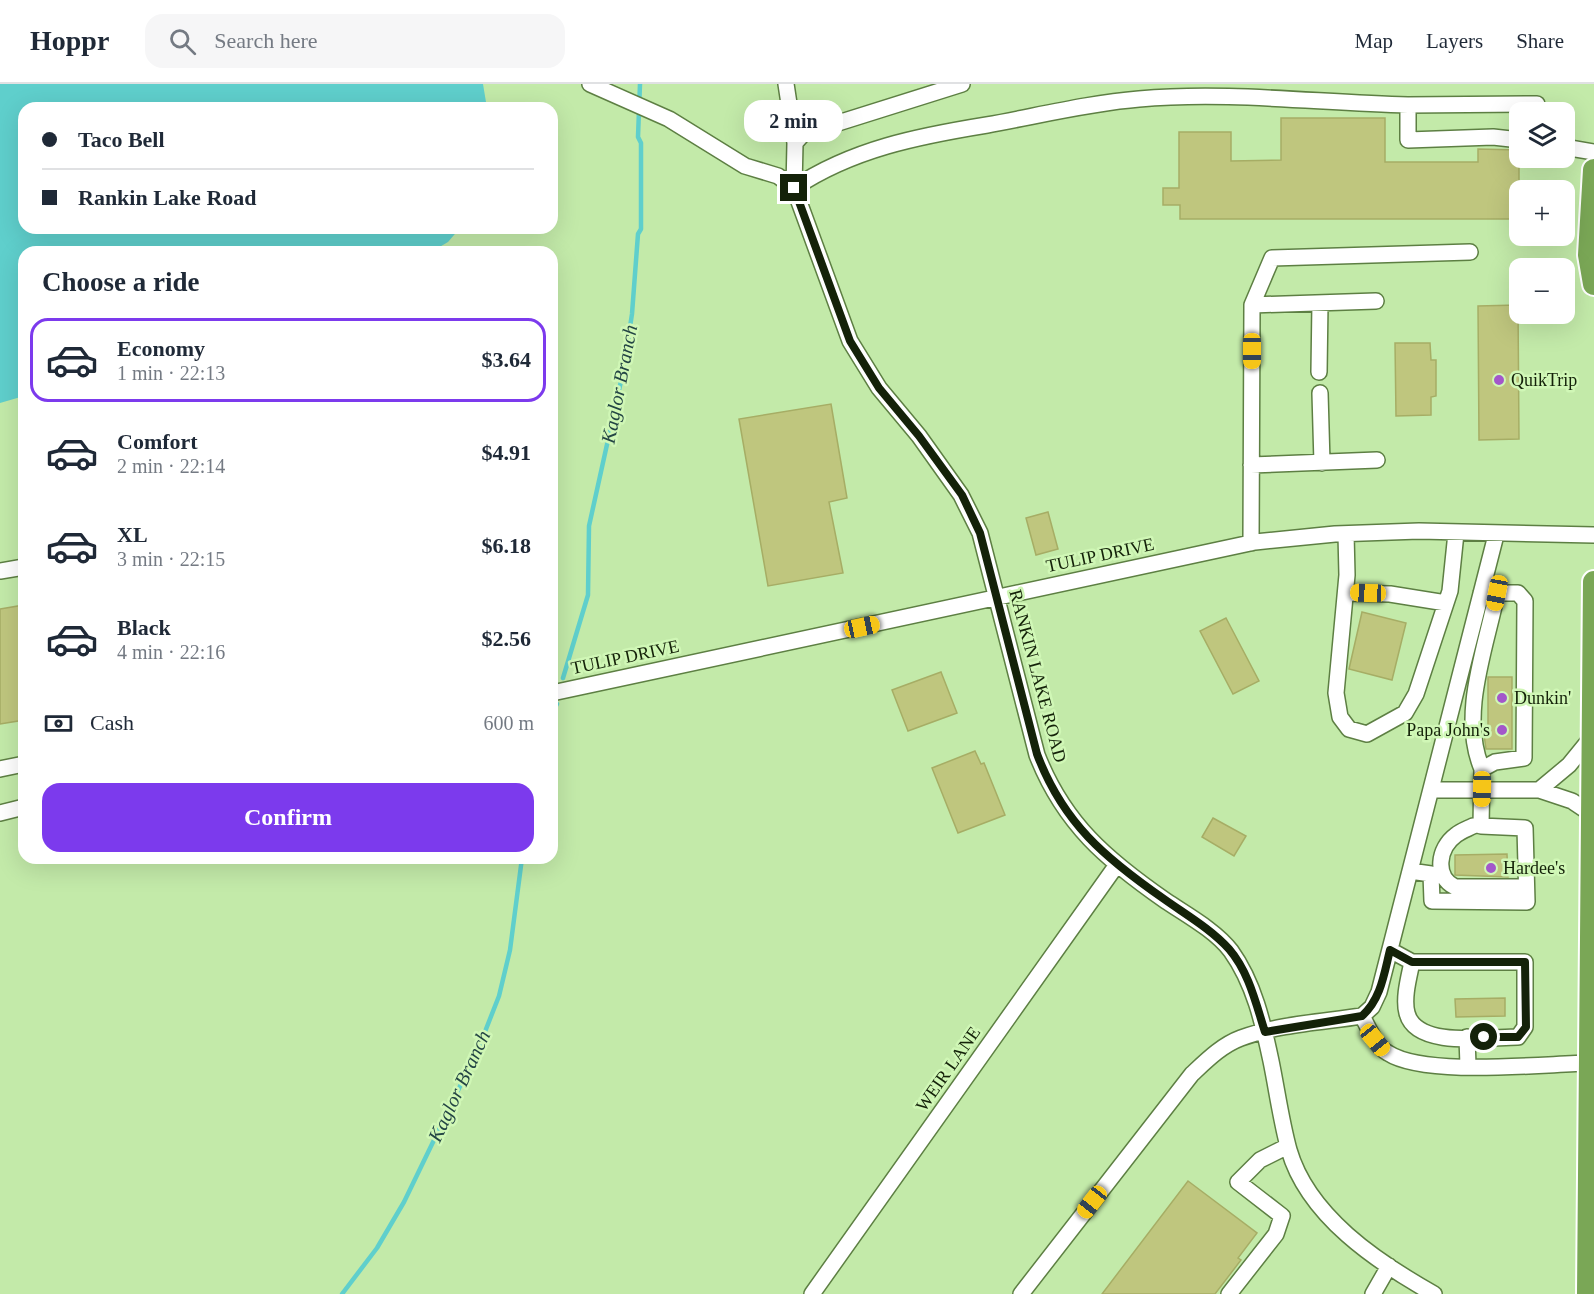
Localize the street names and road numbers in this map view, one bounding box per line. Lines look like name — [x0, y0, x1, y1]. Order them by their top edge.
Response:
street label: TULIP DRIVE — [1044, 534, 1156, 576]
street label: RANKIN LAKE ROAD — [1005, 587, 1071, 765]
street label: TULIP DRIVE — [569, 636, 681, 678]
street label: WEIR LANE — [912, 1023, 984, 1115]

